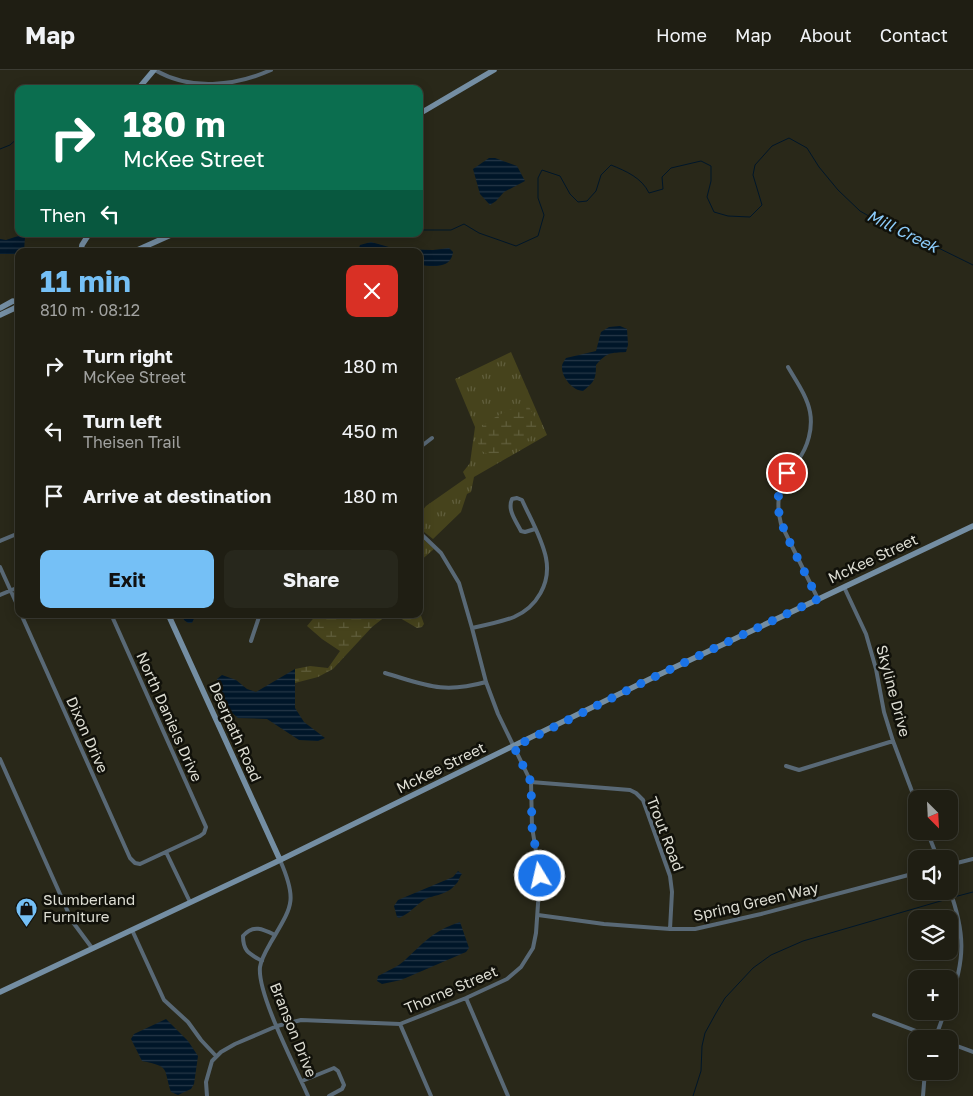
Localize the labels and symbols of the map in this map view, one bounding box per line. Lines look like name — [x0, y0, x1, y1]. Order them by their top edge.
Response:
water label: Mill Creek — [864, 205, 944, 258]
pin — [766, 452, 808, 494]
street label: McKee Street — [825, 530, 920, 587]
street label: Skyline Drive — [873, 643, 915, 739]
street label: North Daniels Drive — [133, 649, 207, 785]
street label: Deerpath Road — [206, 679, 266, 784]
street label: Dixon Drive — [63, 694, 113, 776]
street label: McKee Street — [393, 738, 488, 796]
north arrow — [908, 790, 958, 840]
street label: Trout Road — [644, 794, 688, 873]
position arrow — [513, 849, 565, 901]
street label: Spring Green Way — [691, 878, 821, 924]
place label: Slumberland Furniture — [43, 890, 135, 925]
shop icon: Slumberland Furniture — [15, 897, 39, 928]
street label: Thorne Street — [401, 961, 500, 1017]
street label: Branson Drive — [267, 980, 321, 1080]

